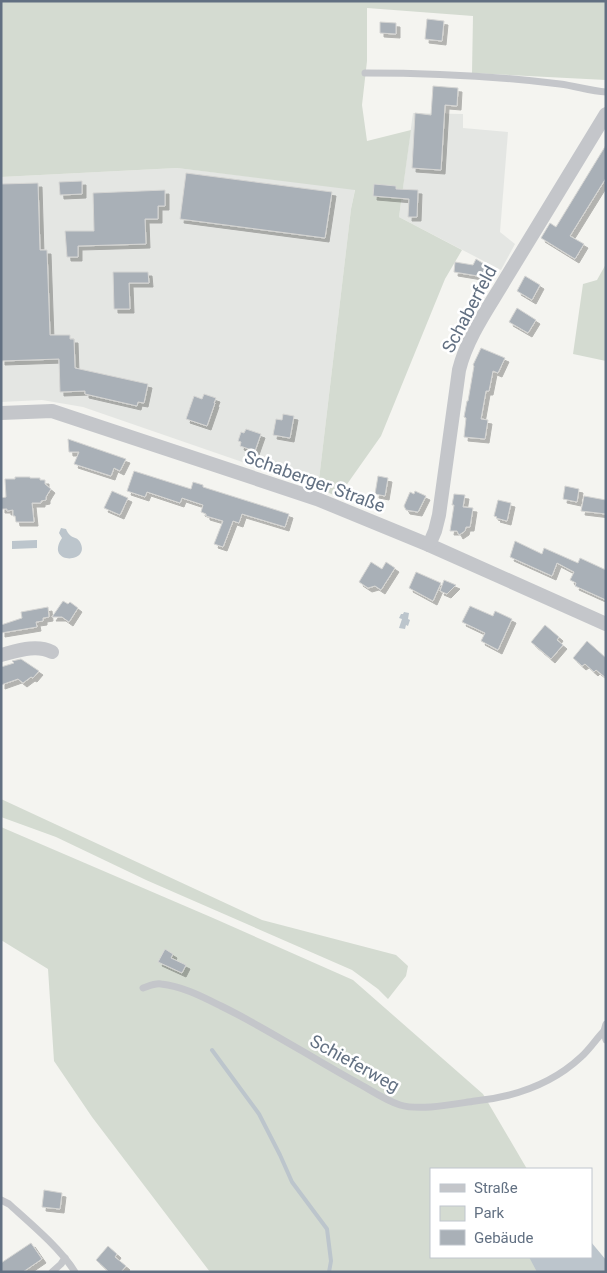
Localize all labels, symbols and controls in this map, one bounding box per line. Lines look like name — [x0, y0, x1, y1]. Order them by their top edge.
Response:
street label: Schaberfeld — [437, 262, 501, 356]
street label: Schaberger Straße — [242, 446, 388, 516]
street label: Schieferweg — [307, 1030, 403, 1096]
legend — [430, 1168, 592, 1258]
text: Straße — [474, 1179, 518, 1197]
text: Park — [474, 1204, 505, 1222]
text: Gebäude — [474, 1229, 533, 1247]

